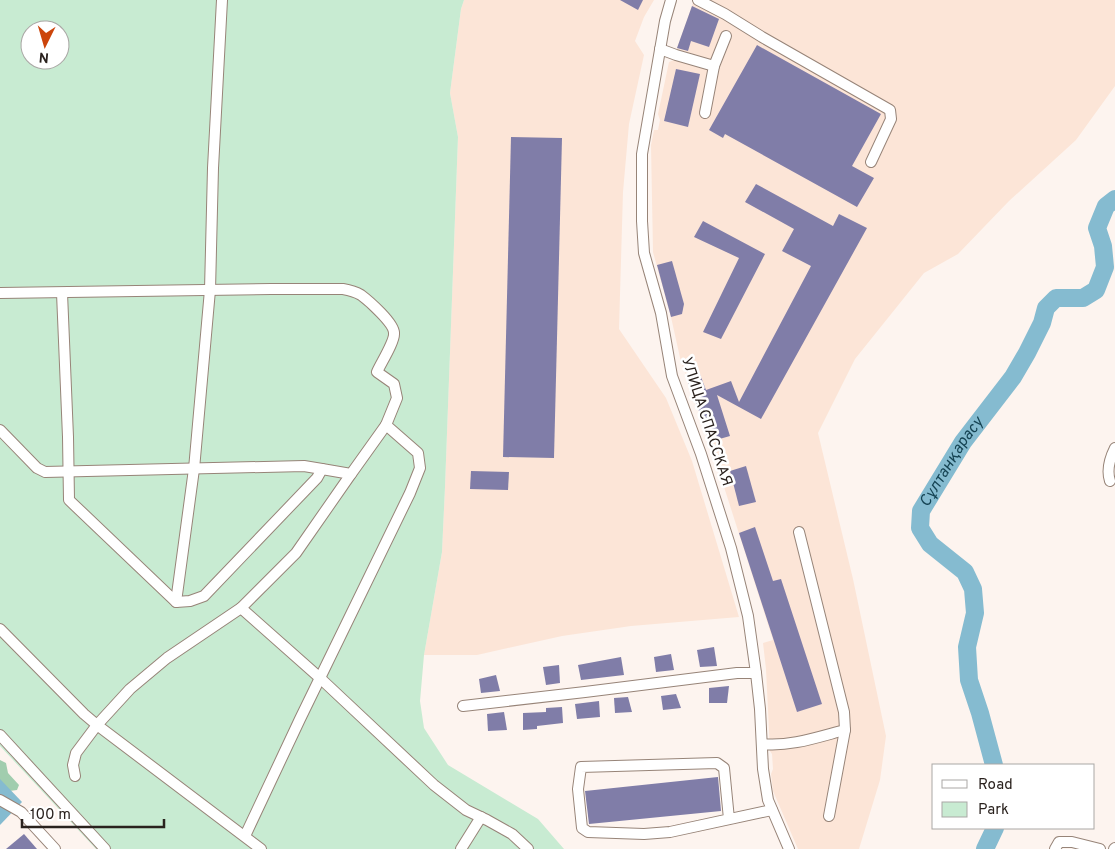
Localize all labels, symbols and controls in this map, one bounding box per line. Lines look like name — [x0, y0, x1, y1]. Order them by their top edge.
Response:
north arrow — [20, 20, 70, 70]
text: N — [38, 48, 50, 65]
street label: УЛИЦА СПАССКАЯ — [676, 355, 736, 489]
water label: Сұлтанқарасу — [916, 412, 990, 511]
legend — [932, 764, 1095, 829]
text: Road — [978, 776, 1013, 795]
scale bar — [22, 796, 165, 828]
text: Park — [978, 801, 1009, 820]
text: 100 m — [30, 806, 71, 825]

